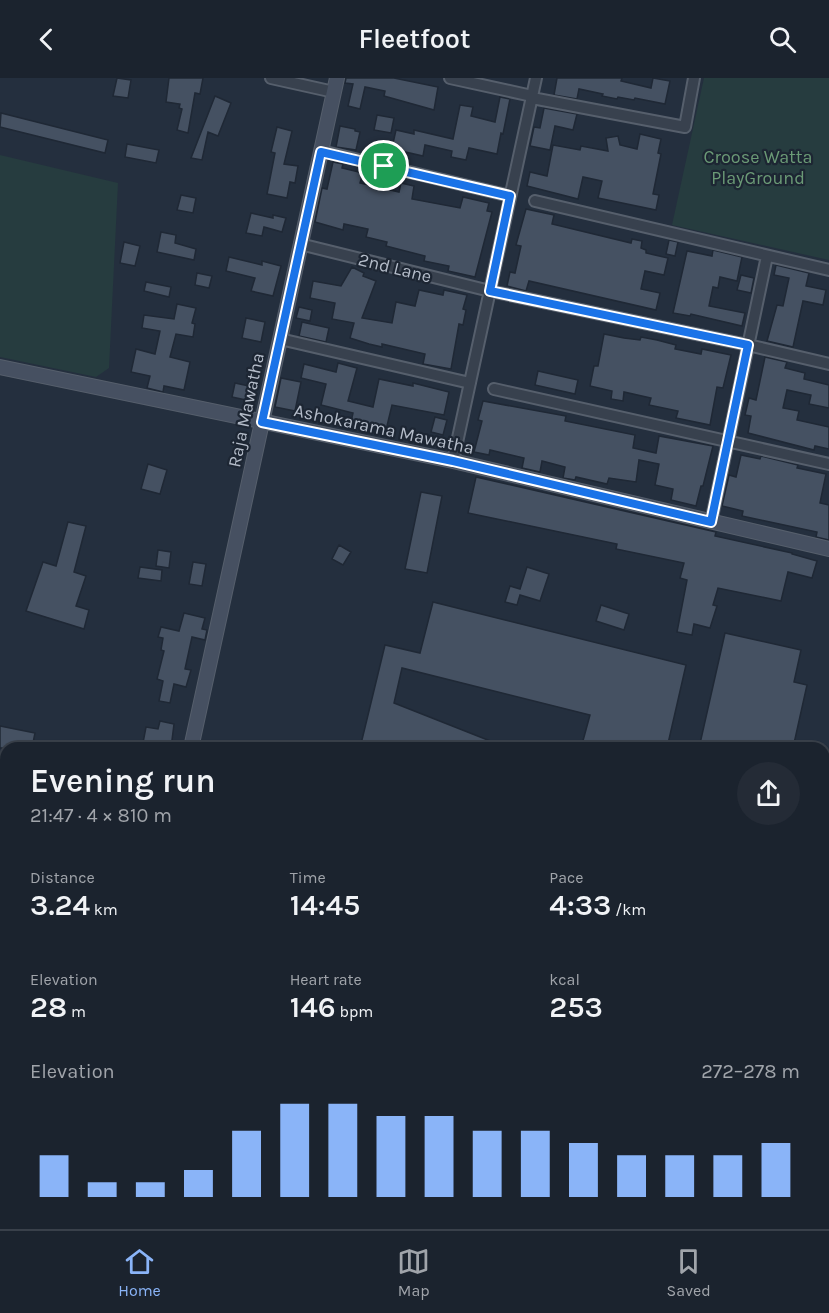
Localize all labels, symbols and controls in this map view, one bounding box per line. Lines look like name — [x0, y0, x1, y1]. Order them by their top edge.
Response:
icon: back — [30, 23, 63, 56]
text: Fleetfoot — [358, 23, 471, 55]
icon: search — [766, 23, 799, 56]
pin — [358, 140, 409, 191]
park label: Croose Watta PlayGround — [703, 146, 813, 189]
icon: arrive — [367, 149, 400, 182]
street label: 2nd Lane — [356, 248, 434, 288]
street label: Raja Mawatha — [223, 351, 269, 469]
street label: Ashokarama Mawatha — [292, 399, 476, 459]
text: Evening run — [30, 762, 216, 800]
button: share — [737, 762, 800, 825]
text: 21:47 · 4 × 810 m — [30, 804, 172, 827]
text: Distance — [30, 868, 95, 887]
text: Time — [290, 868, 326, 887]
text: Pace — [549, 868, 583, 887]
text: 3.24 — [30, 887, 90, 923]
text: 14:45 — [290, 887, 360, 923]
text: 4:33 — [549, 887, 611, 923]
text: km — [90, 900, 118, 919]
text: /km — [611, 900, 646, 919]
text: Elevation — [30, 970, 98, 989]
text: Heart rate — [290, 970, 362, 989]
text: kcal — [549, 970, 580, 989]
text: 28 — [30, 989, 67, 1025]
text: 146 — [290, 989, 336, 1025]
text: 253 — [549, 989, 603, 1025]
text: m — [67, 1002, 86, 1021]
text: bpm — [336, 1002, 373, 1021]
text: Elevation — [30, 1060, 115, 1083]
text: 272–278 m — [701, 1060, 800, 1083]
tab: Home — [118, 1245, 161, 1300]
tab: Map — [397, 1245, 430, 1300]
tab: Saved — [667, 1245, 711, 1300]

